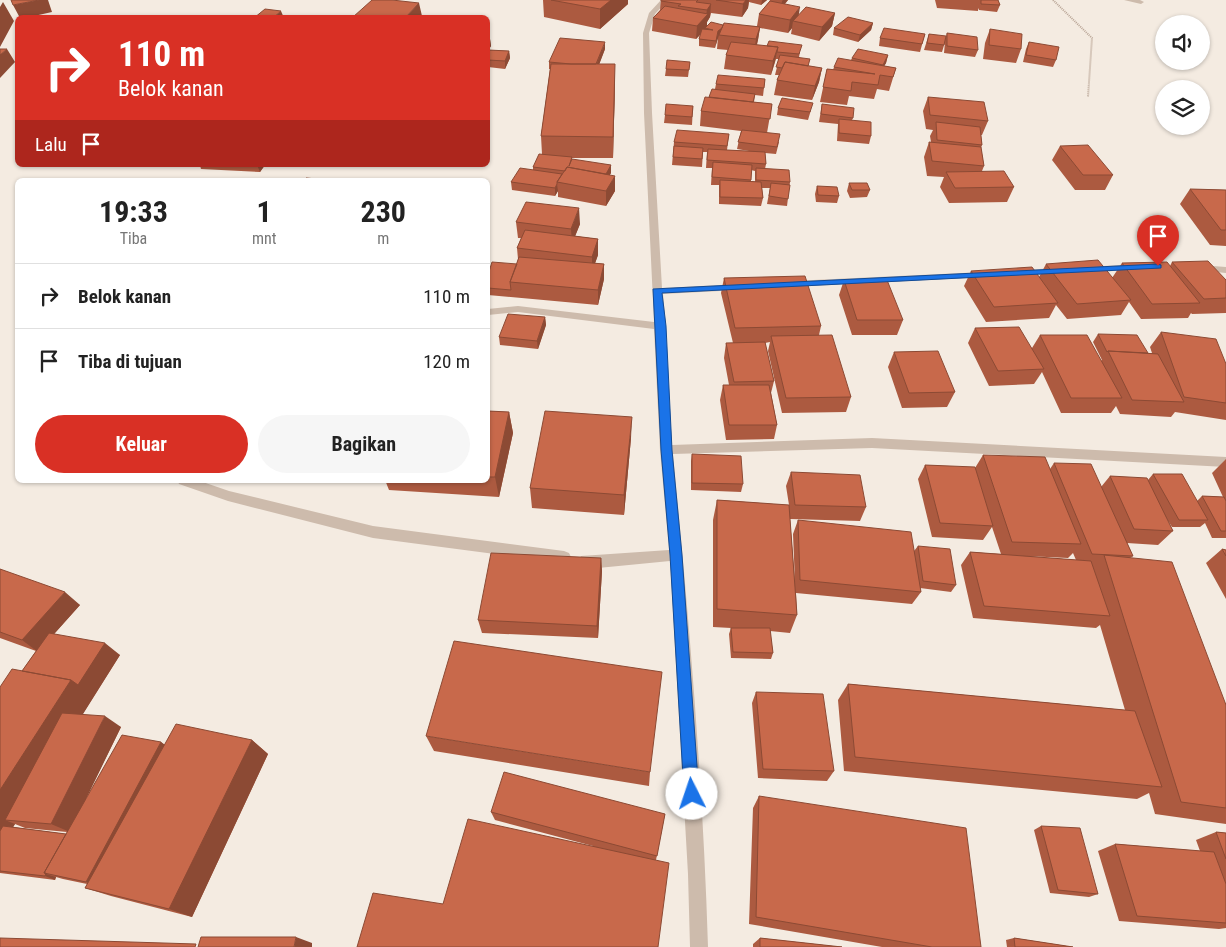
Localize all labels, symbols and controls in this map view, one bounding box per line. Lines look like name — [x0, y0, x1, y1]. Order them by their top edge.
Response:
map controls — [1155, 15, 1210, 135]
button: sound — [1155, 15, 1210, 70]
text: 110 m — [118, 34, 205, 75]
icon: right — [35, 35, 100, 100]
text: Belok kanan — [118, 76, 224, 101]
button: layers — [1155, 80, 1210, 135]
icon: arrive — [77, 130, 105, 158]
text: Lalu — [35, 133, 67, 156]
text: 19:33 — [99, 194, 168, 229]
text: 1 — [257, 194, 272, 229]
text: 230 — [360, 194, 406, 229]
pin — [1137, 215, 1179, 266]
icon: arrive — [1144, 222, 1172, 250]
text: Tiba — [120, 229, 147, 248]
text: mnt — [252, 229, 276, 248]
text: m — [377, 229, 389, 248]
icon: right — [35, 282, 63, 310]
text: Belok kanan — [78, 285, 171, 308]
text: 110 m — [423, 285, 470, 308]
icon: arrive — [35, 347, 63, 375]
text: Tiba di tujuan — [78, 350, 182, 373]
text: 120 m — [423, 350, 470, 373]
button: Keluar — [35, 415, 248, 473]
button: Bagikan — [258, 415, 470, 473]
position arrow — [665, 767, 717, 819]

